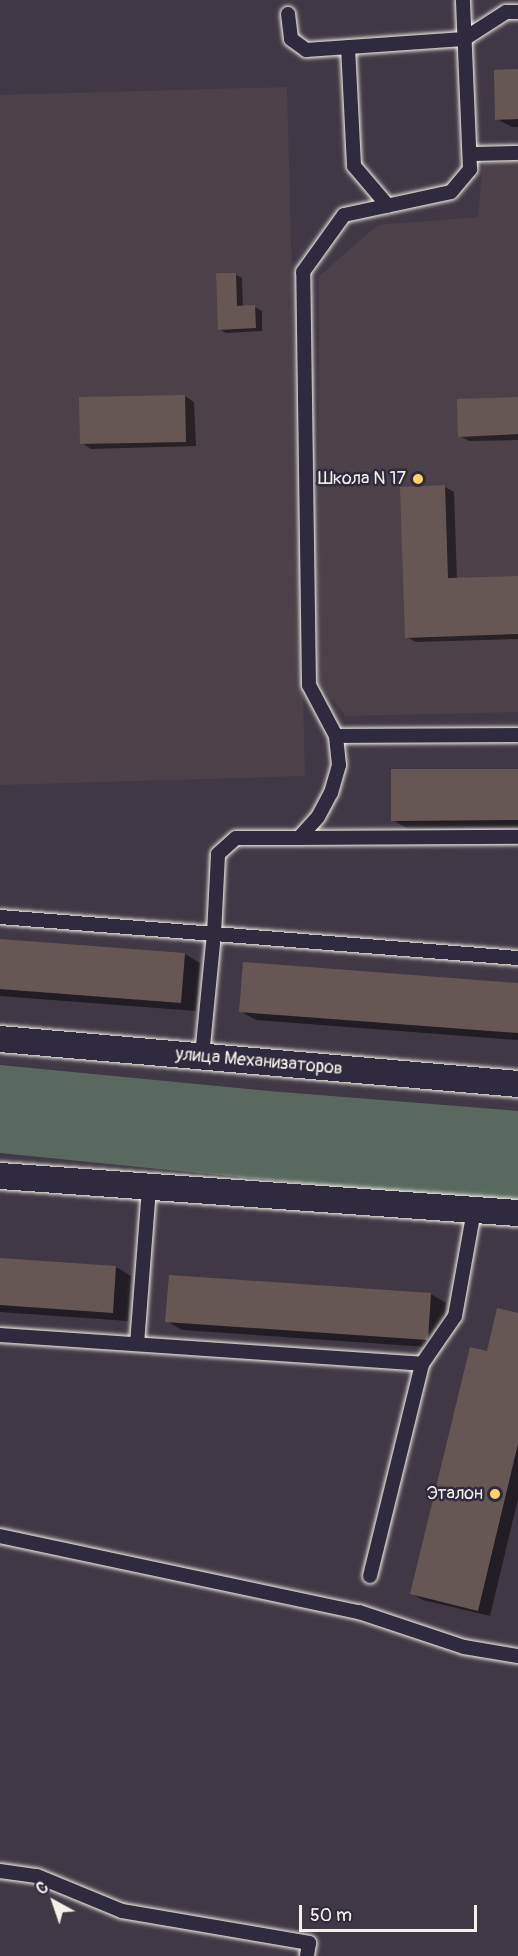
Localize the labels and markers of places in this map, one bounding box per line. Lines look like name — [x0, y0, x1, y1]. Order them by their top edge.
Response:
place label: Школа N 17 — [318, 468, 406, 490]
marker: Школа N 17 — [411, 472, 425, 486]
place label: Эталон — [427, 1483, 483, 1505]
marker: Эталон — [488, 1487, 502, 1501]

